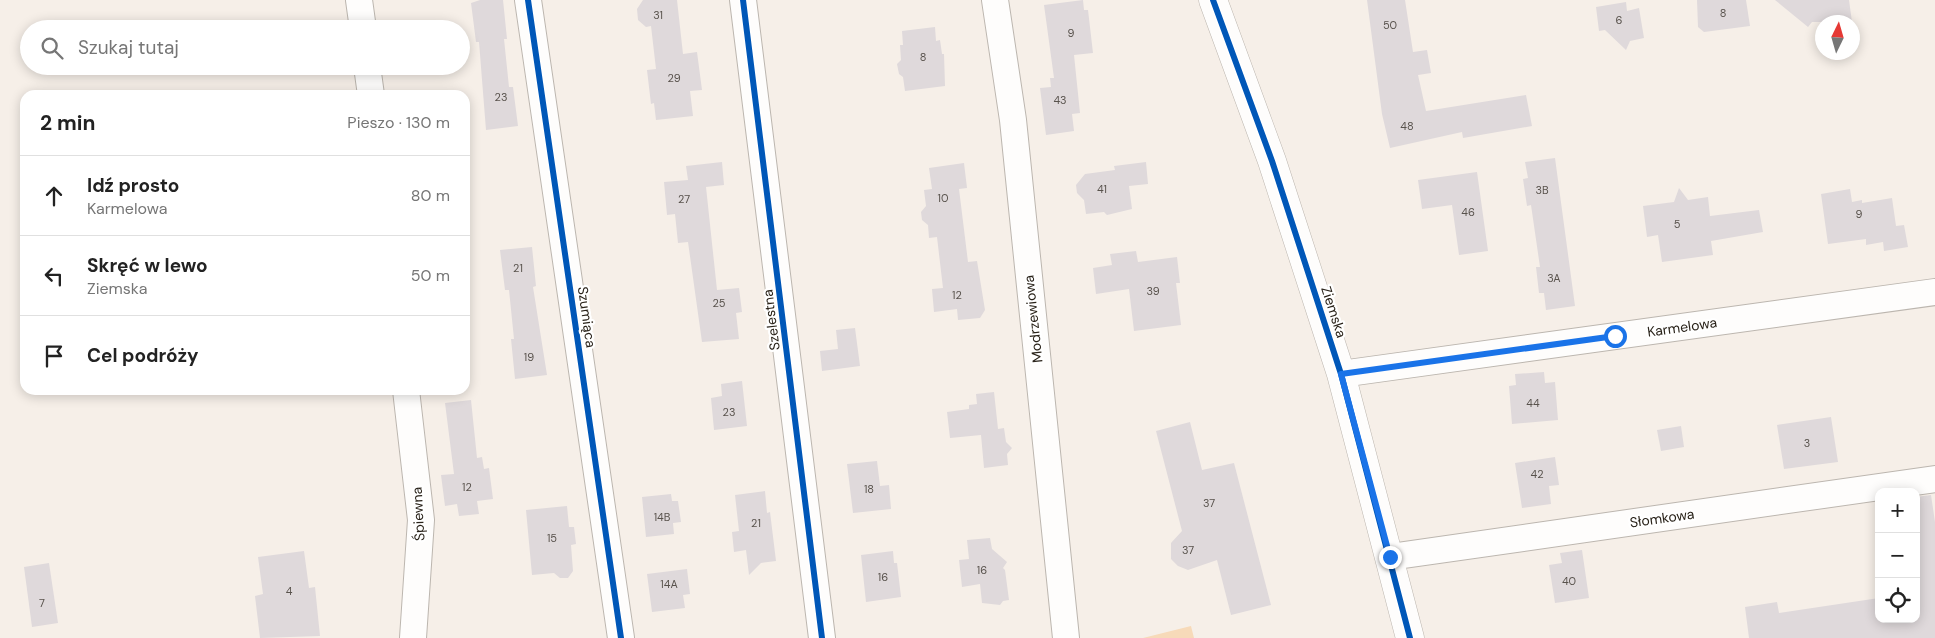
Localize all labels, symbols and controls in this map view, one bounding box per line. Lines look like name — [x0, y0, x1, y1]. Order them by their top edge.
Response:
house number: 8 — [1720, 6, 1726, 20]
house number: 31 — [653, 8, 663, 22]
house number: 6 — [1616, 13, 1623, 27]
north arrow — [1815, 15, 1860, 60]
house number: 50 — [1383, 18, 1397, 32]
search box — [20, 20, 470, 75]
house number: 9 — [1068, 26, 1075, 40]
icon: search — [38, 34, 66, 62]
text: Szukaj tutaj — [78, 35, 179, 60]
house number: 8 — [920, 50, 926, 64]
house number: 29 — [667, 71, 681, 85]
house number: 23 — [495, 90, 507, 104]
house number: 43 — [1053, 93, 1067, 107]
text: 2 min — [40, 109, 96, 137]
text: Pieszo · 130 m — [347, 112, 450, 133]
house number: 48 — [1400, 119, 1414, 133]
text: Idź prosto — [87, 173, 179, 198]
icon: ahead — [40, 182, 68, 210]
house number: 41 — [1097, 182, 1107, 196]
house number: 3B — [1535, 183, 1549, 197]
text: 80 m — [411, 185, 450, 206]
house number: 10 — [938, 191, 948, 205]
house number: 27 — [678, 192, 690, 206]
text: Karmelowa — [87, 198, 167, 219]
house number: 46 — [1461, 205, 1475, 219]
house number: 9 — [1856, 207, 1863, 221]
house number: 5 — [1674, 217, 1681, 231]
text: Skręć w lewo — [87, 253, 208, 278]
house number: 21 — [513, 261, 523, 275]
icon: left — [40, 262, 68, 290]
text: 50 m — [411, 265, 450, 286]
house number: 3A — [1547, 271, 1561, 285]
street label: Modrzewiowa — [1019, 274, 1047, 364]
text: Ziemska — [87, 278, 148, 299]
house number: 39 — [1146, 284, 1160, 298]
street label: Ziemska — [1317, 284, 1351, 340]
street label: Szumiąca — [574, 285, 600, 349]
street label: Szelestna — [758, 288, 784, 352]
house number: 12 — [952, 288, 962, 302]
house number: 25 — [712, 296, 726, 310]
street label: Karmelowa — [1646, 313, 1718, 341]
route start — [1604, 325, 1627, 348]
icon: arrive — [40, 342, 68, 370]
text: Cel podróży — [87, 343, 198, 368]
house number: 19 — [524, 350, 534, 364]
house number: 44 — [1526, 396, 1540, 410]
house number: 23 — [723, 405, 735, 419]
house number: 3 — [1804, 436, 1810, 450]
house number: 42 — [1530, 467, 1544, 481]
house number: 12 — [462, 480, 472, 494]
house number: 18 — [864, 482, 874, 496]
street label: Śpiewna — [408, 486, 428, 542]
map controls — [1875, 488, 1920, 623]
button: + — [1875, 488, 1920, 533]
house number: 37 — [1203, 496, 1215, 510]
street label: Słomkowa — [1629, 505, 1695, 531]
house number: 14B — [654, 510, 671, 524]
house number: 21 — [751, 516, 761, 530]
house number: 15 — [547, 531, 557, 545]
button: − — [1875, 533, 1920, 578]
house number: 37 — [1182, 543, 1194, 557]
route end — [1379, 546, 1402, 569]
house number: 16 — [977, 563, 987, 577]
house number: 16 — [878, 570, 888, 584]
house number: 40 — [1562, 574, 1576, 588]
house number: 14A — [660, 577, 678, 591]
button: locate — [1875, 578, 1920, 623]
house number: 4 — [286, 584, 293, 598]
house number: 7 — [39, 596, 45, 610]

